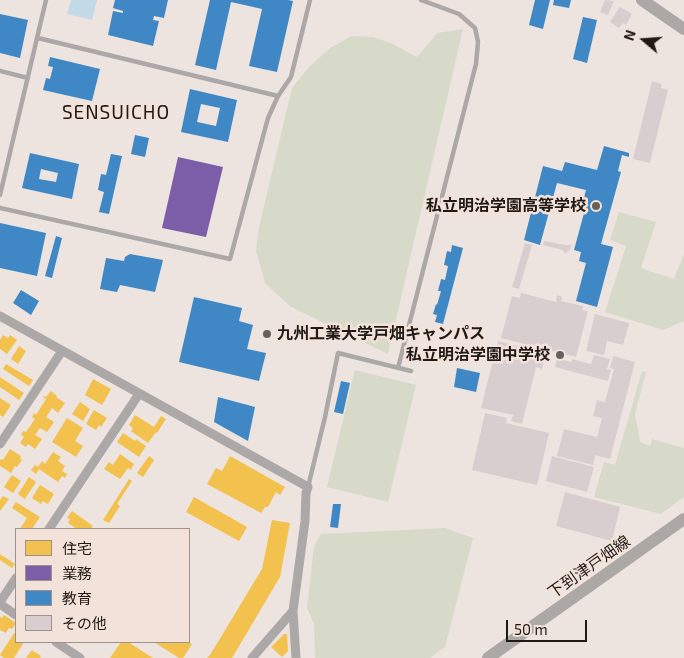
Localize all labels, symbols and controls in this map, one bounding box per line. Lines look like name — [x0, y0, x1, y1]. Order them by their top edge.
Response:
north arrow — [619, 15, 669, 65]
text: N — [620, 28, 639, 43]
district label: SENSUICHO — [61, 102, 171, 124]
place label: 私立明治学園高等学校 — [426, 196, 586, 216]
marker: 私立明治学園高等学校 — [590, 200, 602, 212]
place label: 九州工業大学戸畑キャンパス — [277, 324, 485, 344]
marker: 九州工業大学戸畑キャンパス — [261, 328, 273, 340]
place label: 私立明治学園中学校 — [406, 345, 550, 365]
marker: 私立明治学園中学校 — [554, 349, 566, 361]
legend — [15, 528, 190, 643]
street label: 下到津戸畑線 — [544, 532, 634, 602]
text: 住宅 — [62, 539, 92, 557]
text: 業務 — [62, 564, 92, 582]
text: 教育 — [62, 589, 92, 607]
scale bar — [509, 610, 590, 642]
text: その他 — [62, 614, 107, 632]
text: 50 m — [514, 620, 548, 638]

